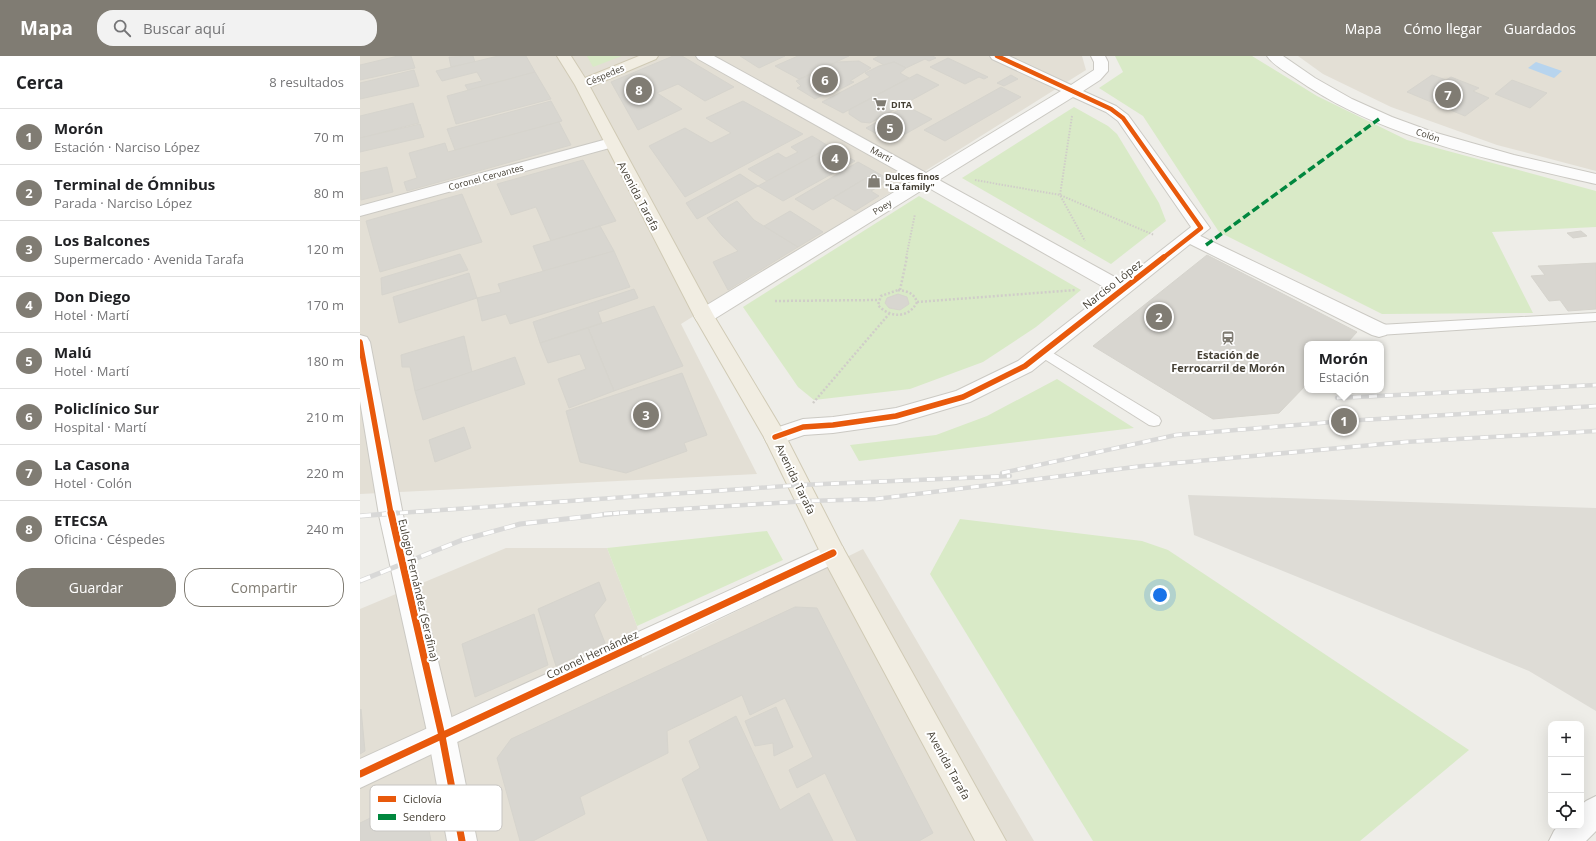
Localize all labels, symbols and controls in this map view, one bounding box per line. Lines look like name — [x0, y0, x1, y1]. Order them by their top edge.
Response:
search box — [97, 10, 377, 46]
text: Mapa — [20, 15, 73, 41]
icon: search — [111, 17, 133, 39]
text: Buscar aquí — [143, 18, 225, 38]
text: Mapa — [1345, 19, 1381, 38]
text: Cómo llegar — [1403, 19, 1482, 38]
text: Guardados — [1504, 19, 1576, 38]
street label: Céspedes — [584, 61, 626, 89]
pin: 6 — [812, 65, 838, 95]
text: Cerca — [16, 71, 64, 94]
text: 8 resultados — [269, 73, 344, 91]
pin: 8 — [626, 75, 652, 105]
pin: 7 — [1435, 80, 1461, 110]
supermarket icon: DITA — [872, 96, 888, 112]
place label: DITA — [891, 98, 913, 111]
pin: 5 — [877, 113, 903, 143]
text: Morón — [54, 118, 103, 138]
street label: Colón — [1414, 125, 1442, 145]
text: 1 — [25, 128, 33, 146]
text: 70 m — [314, 128, 344, 146]
text: Estación · Narciso López — [54, 138, 200, 156]
pin: 4 — [822, 143, 848, 173]
street label: Martí — [868, 143, 895, 165]
street label: Avenida Tarafa — [614, 159, 664, 233]
street label: Coronel Cervantes — [447, 161, 525, 193]
place label: Dulces finos "La family" — [885, 170, 940, 193]
shop icon: Dulces finos "La family" — [866, 173, 882, 189]
text: Terminal de Ómnibus — [54, 174, 215, 194]
text: 2 — [25, 184, 33, 202]
text: 80 m — [314, 184, 344, 202]
text: Parada · Narciso López — [54, 194, 192, 212]
street label: Poey — [870, 196, 895, 218]
text: Los Balcones — [54, 230, 150, 250]
text: 3 — [25, 240, 33, 258]
text: 120 m — [306, 240, 344, 258]
text: Supermercado · Avenida Tarafa — [54, 250, 244, 268]
street label: Narciso López — [1079, 256, 1145, 312]
text: Don Diego — [54, 286, 130, 306]
text: 4 — [25, 296, 33, 314]
text: 170 m — [306, 296, 344, 314]
pin: 2 — [1146, 302, 1172, 332]
text: Hotel · Martí — [54, 306, 129, 324]
station icon: Estación de Ferrocarril de Morón — [1220, 330, 1236, 346]
popup — [1304, 341, 1384, 393]
text: Malú — [54, 342, 92, 362]
place label: Estación de Ferrocarril de Morón — [1171, 347, 1285, 375]
text: Morón — [1319, 348, 1368, 368]
text: 5 — [25, 352, 33, 370]
text: 180 m — [306, 352, 344, 370]
text: Hotel · Martí — [54, 362, 129, 380]
text: Estación — [1319, 368, 1369, 386]
text: Policlínico Sur — [54, 398, 159, 418]
pin: 3 — [633, 400, 659, 430]
pin: 1 — [1331, 406, 1357, 436]
text: 6 — [25, 408, 33, 426]
text: 210 m — [306, 408, 344, 426]
text: Hospital · Martí — [54, 418, 146, 436]
street label: Avenida Tarafa — [773, 441, 819, 517]
text: La Casona — [54, 454, 130, 474]
text: 7 — [25, 464, 33, 482]
text: 220 m — [306, 464, 344, 482]
text: Hotel · Colón — [54, 474, 132, 492]
text: ETECSA — [54, 510, 108, 530]
street label: Eulogio Fernández (Serafina) — [395, 517, 443, 663]
text: 8 — [25, 520, 33, 538]
text: 240 m — [306, 520, 344, 538]
text: Oficina · Céspedes — [54, 530, 165, 548]
button: Guardar — [16, 568, 176, 607]
button: Compartir — [184, 568, 344, 607]
your location — [1150, 585, 1170, 605]
street label: Coronel Hernández — [544, 626, 640, 682]
map controls — [1548, 721, 1584, 829]
button: + — [1548, 721, 1584, 757]
street label: Avenida Tarafa — [924, 728, 974, 802]
button: − — [1548, 757, 1584, 793]
legend — [370, 785, 502, 831]
text: Ciclovía — [403, 791, 442, 806]
button: locate — [1548, 793, 1584, 829]
text: Sendero — [403, 809, 446, 824]

